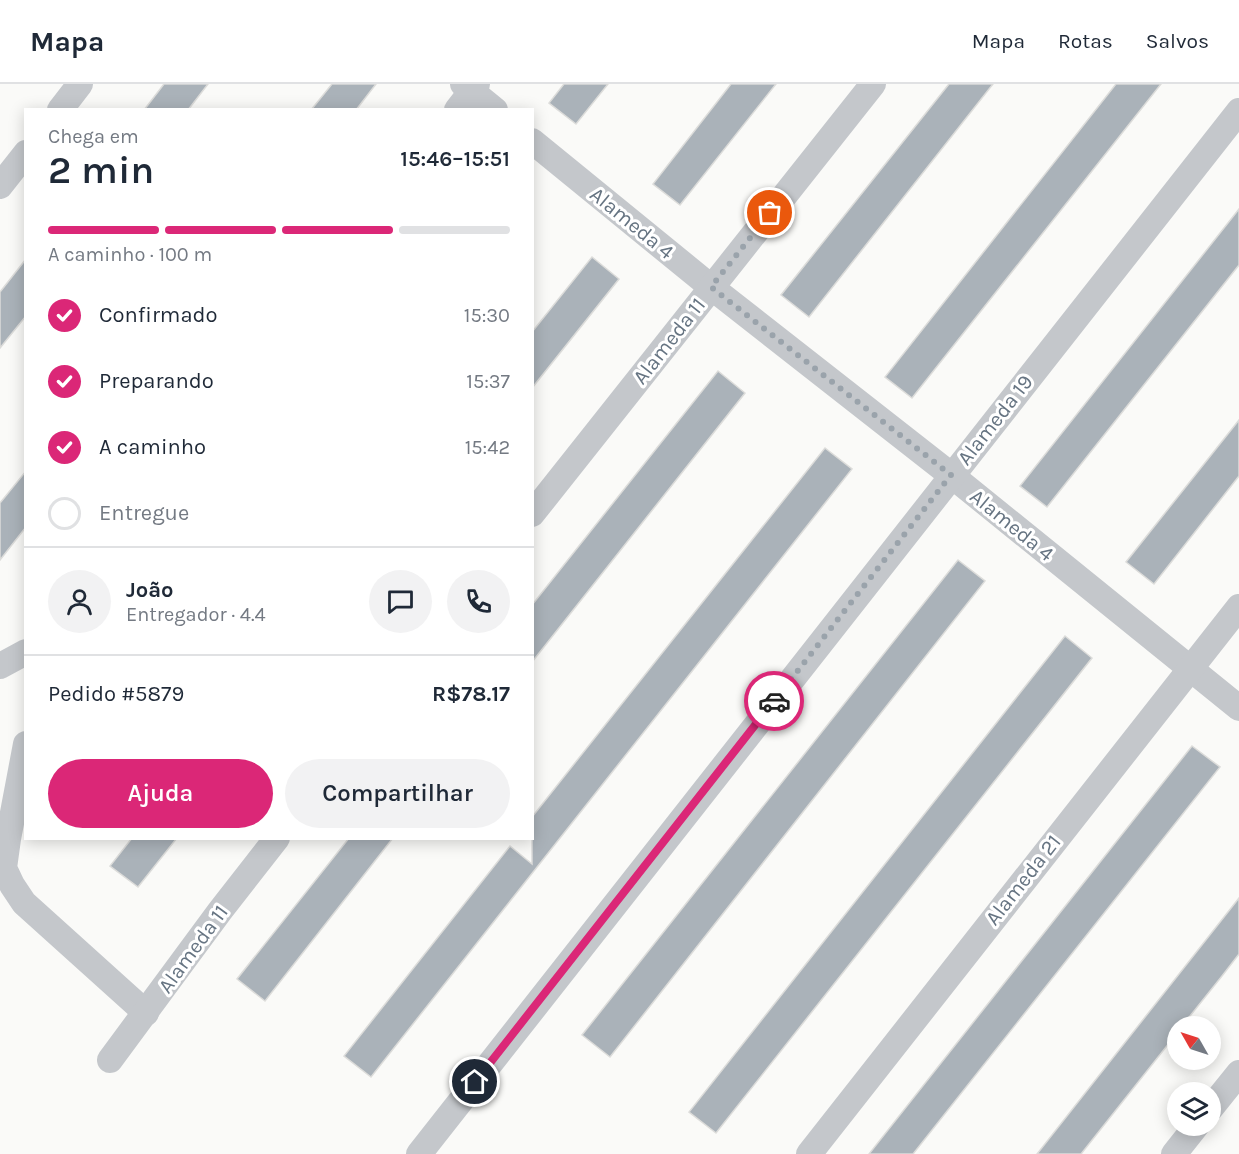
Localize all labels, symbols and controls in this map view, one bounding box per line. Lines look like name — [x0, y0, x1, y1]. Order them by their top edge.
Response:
text: Mapa — [30, 25, 104, 58]
text: Mapa — [972, 29, 1025, 53]
text: Rotas — [1058, 29, 1113, 53]
text: Salvos — [1146, 29, 1209, 53]
text: Chega em — [48, 125, 139, 148]
text: 15:46–15:51 — [400, 146, 510, 172]
text: 2 min — [48, 147, 154, 193]
street label: Alameda 4 — [585, 182, 679, 264]
pin — [744, 187, 795, 238]
icon: bag — [753, 196, 786, 229]
text: A caminho · 100 m — [48, 243, 212, 266]
street label: Alameda 11 — [628, 293, 710, 389]
icon: check — [48, 299, 81, 332]
text: Confirmado — [99, 302, 218, 328]
text: 15:30 — [464, 304, 510, 327]
icon: check — [48, 365, 81, 398]
text: Preparando — [99, 368, 214, 394]
text: 15:37 — [466, 370, 510, 393]
street label: Alameda 19 — [952, 370, 1038, 470]
icon: check — [48, 431, 81, 464]
text: A caminho — [99, 434, 206, 460]
text: 15:42 — [465, 436, 510, 459]
street label: Alameda 4 — [965, 484, 1059, 566]
text: Entregue — [99, 500, 189, 526]
button: person — [48, 570, 111, 633]
button: chat — [369, 570, 432, 633]
button: phone — [447, 570, 510, 633]
text: João — [126, 577, 174, 603]
text: Entregador · 4.4 — [126, 603, 266, 626]
courier — [744, 671, 804, 731]
text: Pedido #5879 — [48, 681, 184, 707]
text: R$78.17 — [432, 681, 510, 707]
icon: car — [758, 685, 791, 718]
button: Ajuda — [48, 759, 273, 828]
button: Compartilhar — [285, 759, 510, 828]
street label: Alameda 21 — [980, 830, 1066, 930]
street label: Alameda 11 — [153, 900, 233, 998]
north arrow — [1167, 1016, 1221, 1070]
map controls — [1167, 1016, 1221, 1136]
pin — [449, 1056, 500, 1107]
icon: home — [458, 1065, 491, 1098]
button: layers — [1167, 1082, 1221, 1136]

